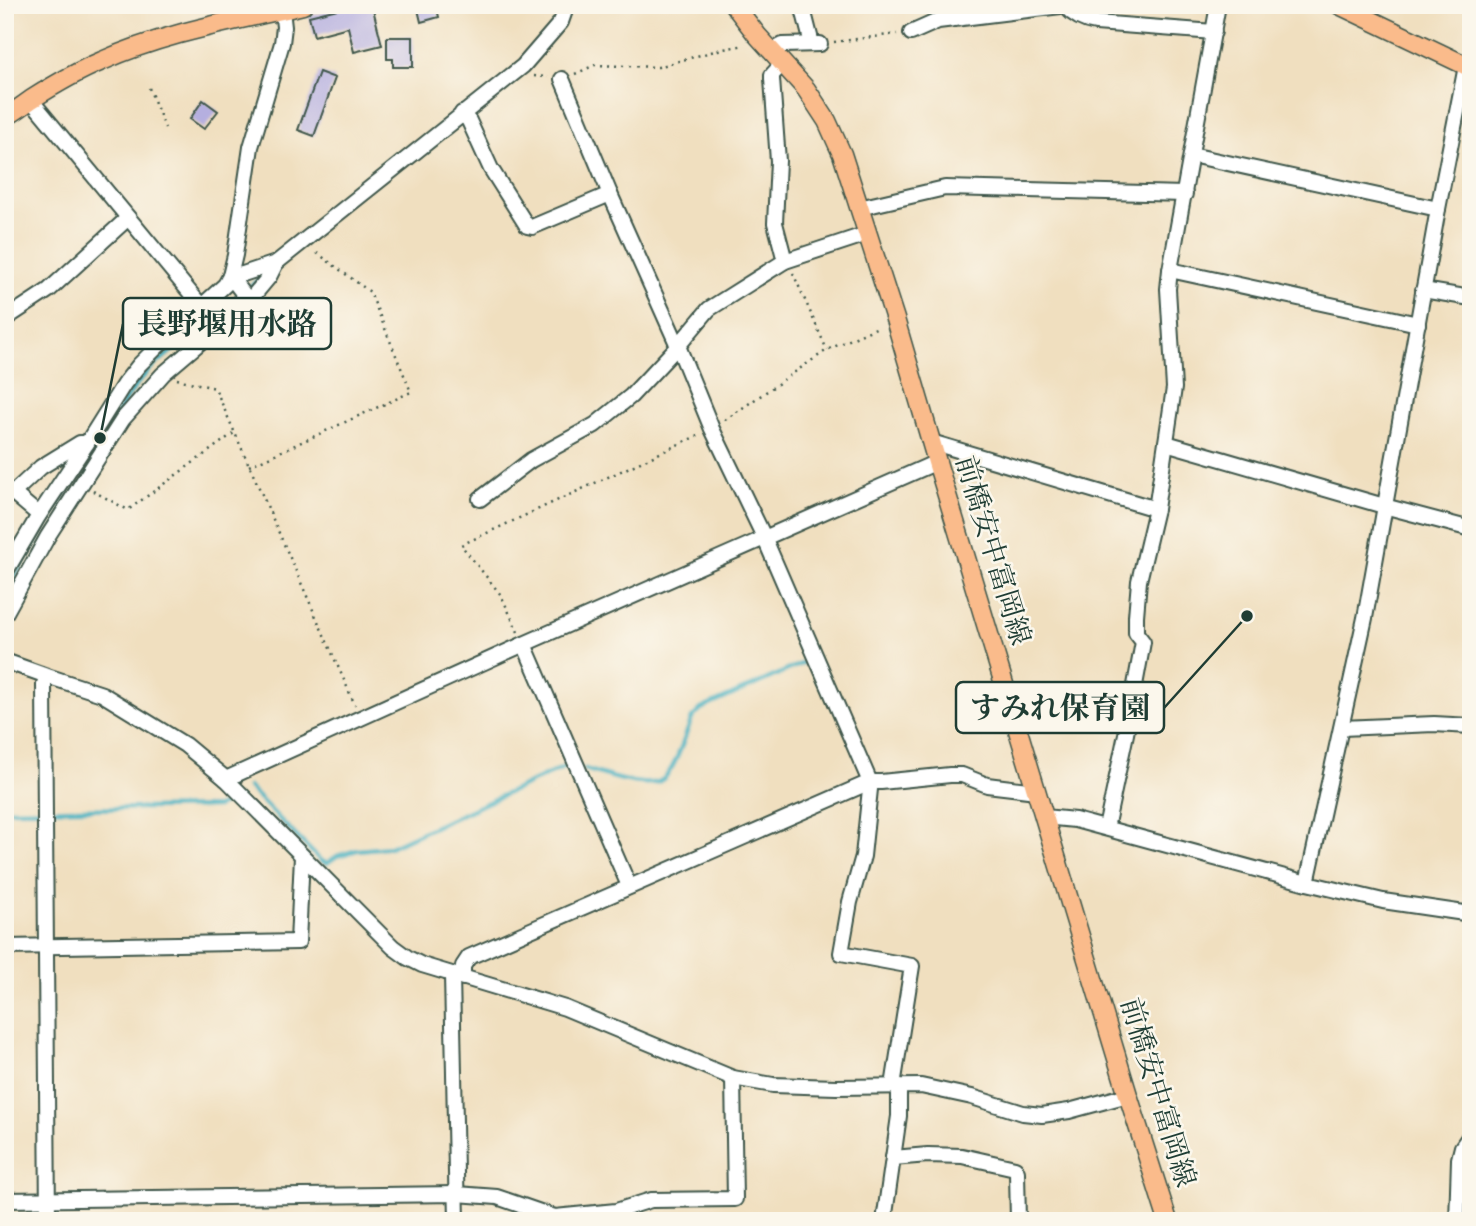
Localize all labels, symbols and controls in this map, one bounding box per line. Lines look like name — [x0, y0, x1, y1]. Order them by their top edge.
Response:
callout: 長野堰用水路 — [123, 298, 331, 349]
text: 長野堰用水路 — [137, 308, 317, 341]
street label: 前橋安中富岡線 — [949, 452, 1036, 649]
callout: すみれ保育園 — [956, 682, 1164, 733]
text: すみれ保育園 — [970, 692, 1150, 725]
street label: 前橋安中富岡線 — [1114, 994, 1201, 1191]

